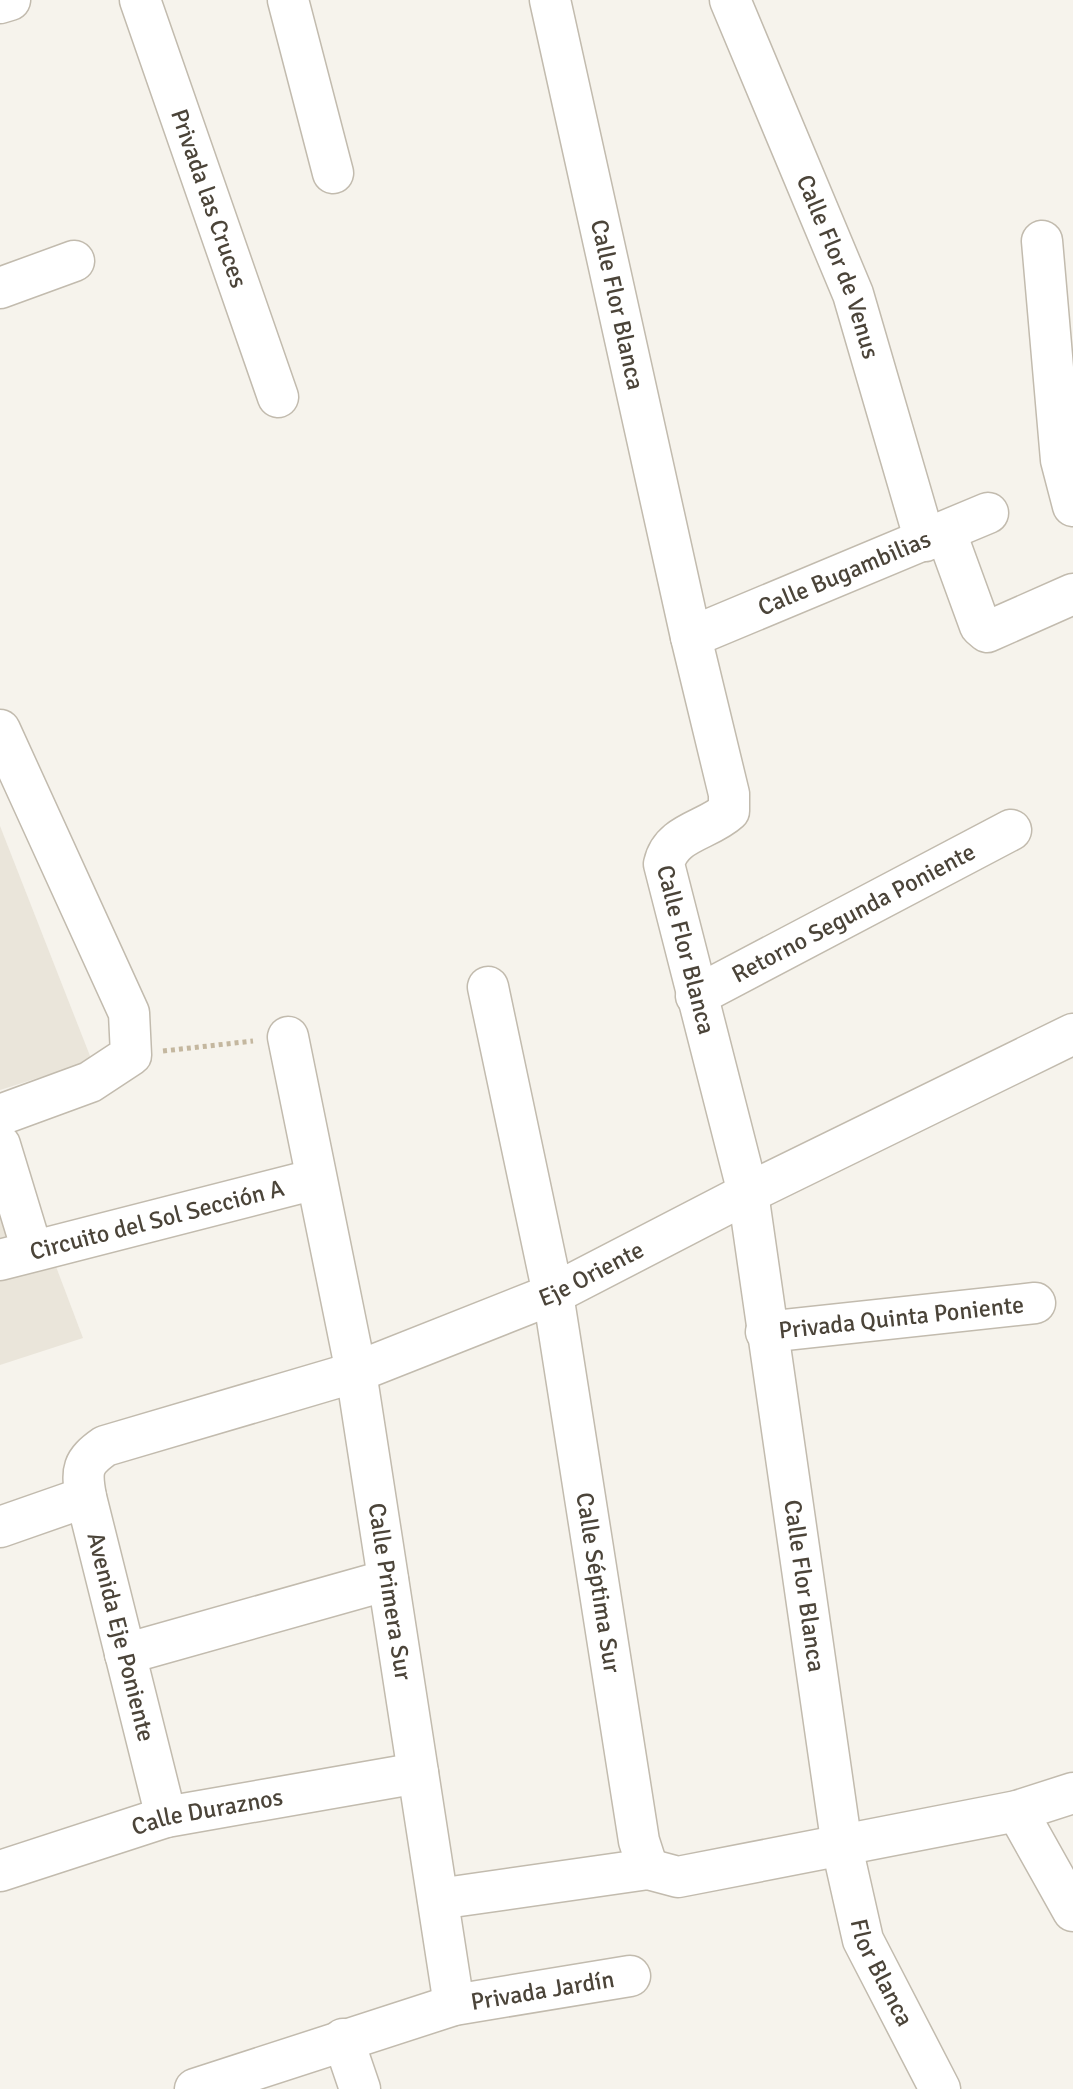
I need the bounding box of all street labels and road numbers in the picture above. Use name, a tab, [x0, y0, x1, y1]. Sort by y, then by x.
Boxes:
street label: Privada las Cruces	[164, 105, 254, 292]
street label: Calle Flor de Venus	[790, 170, 886, 362]
street label: Calle Flor Blanca	[584, 217, 651, 393]
street label: Calle Bugambilias	[753, 524, 935, 622]
street label: Retorno Segunda Poniente	[726, 836, 980, 990]
street label: Calle Flor Blanca	[650, 862, 722, 1038]
street label: Circuito del Sol Sección A	[27, 1173, 288, 1267]
street label: Eje Oriente	[534, 1235, 649, 1313]
street label: Privada Quinta Poniente	[777, 1289, 1025, 1346]
street label: Calle Séptima Sur	[569, 1490, 627, 1675]
street label: Calle Flor Blanca	[777, 1498, 832, 1674]
street label: Calle Primera Sur	[361, 1501, 419, 1682]
street label: Avenida Eje Poniente	[80, 1529, 162, 1745]
street label: Calle Duraznos	[128, 1782, 285, 1842]
street label: Flor Blanca	[844, 1916, 920, 2031]
street label: Privada Jardín	[468, 1964, 617, 2017]

